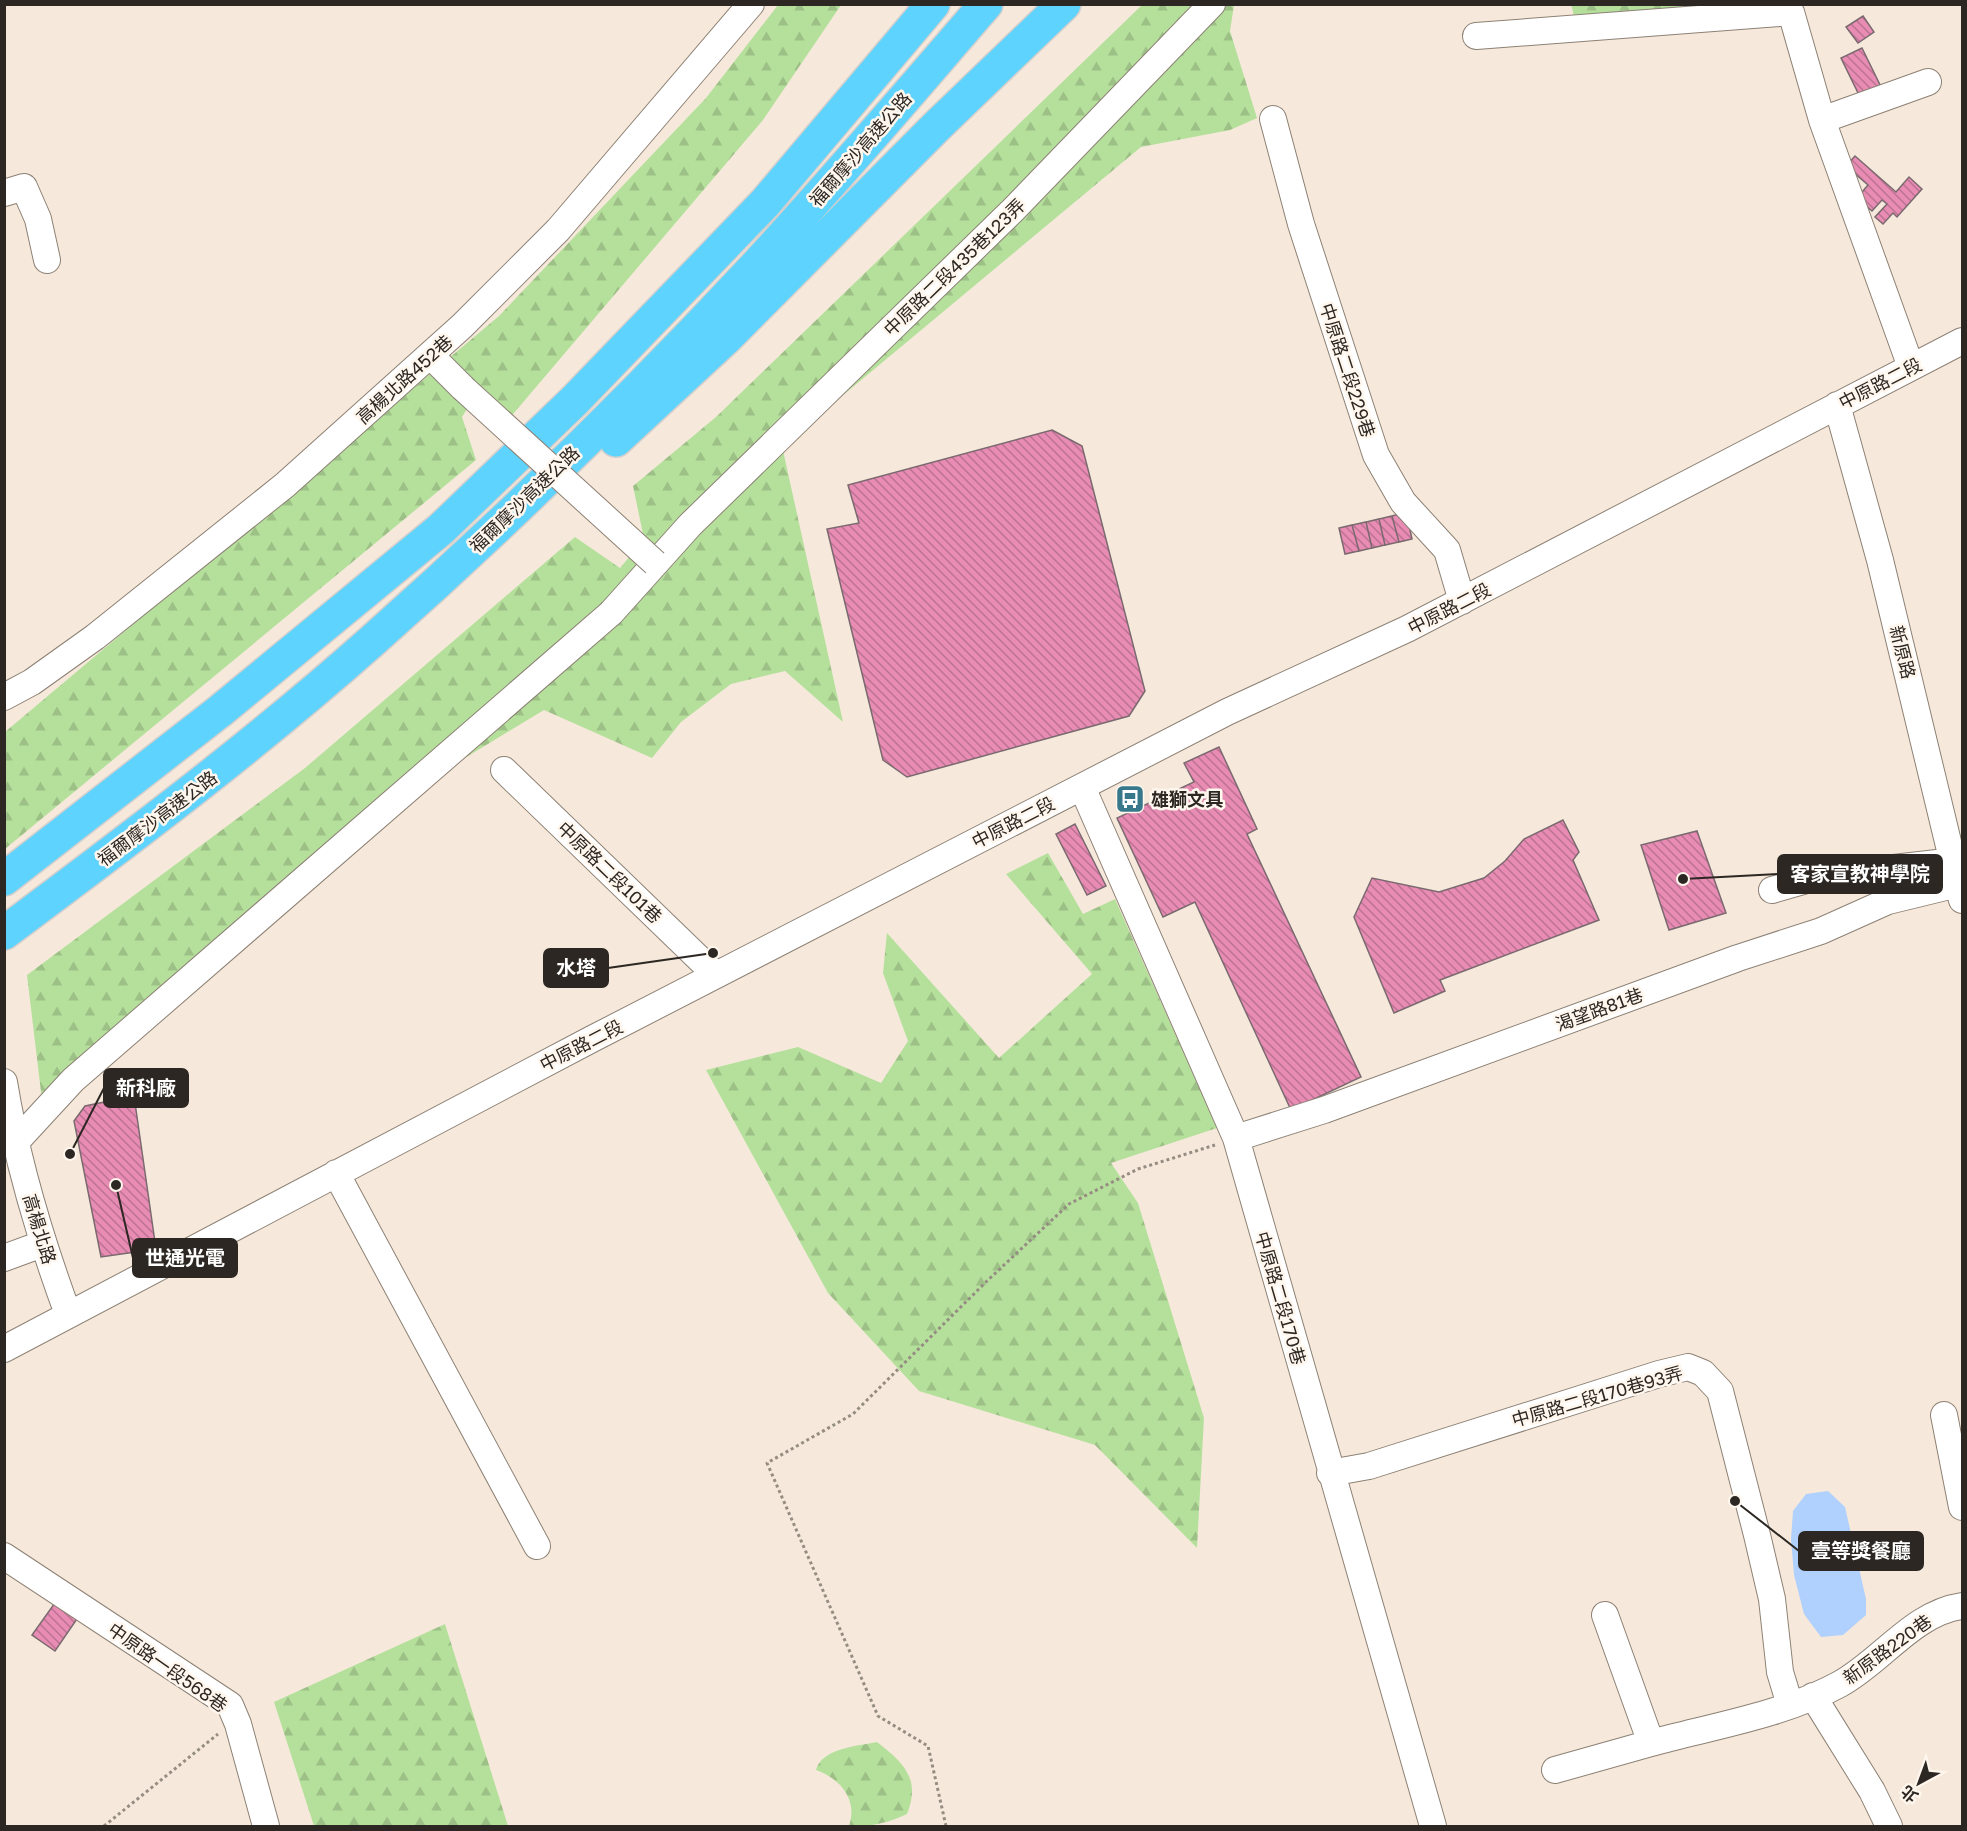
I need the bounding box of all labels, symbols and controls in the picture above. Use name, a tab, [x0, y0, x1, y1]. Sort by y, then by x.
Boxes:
street label: 福爾摩沙高速公路	[804, 87, 916, 211]
street label: 中原路二段435巷123弄	[879, 194, 1029, 340]
street label: 中原路二段229巷	[1316, 300, 1380, 440]
street label: 高楊北路452巷	[351, 330, 457, 428]
street label: 中原路二段	[1835, 353, 1925, 413]
street label: 福爾摩沙高速公路	[465, 441, 583, 557]
street label: 中原路二段	[1404, 578, 1494, 638]
street label: 新原路	[1886, 623, 1920, 681]
street label: 福爾摩沙高速公路	[93, 766, 221, 870]
bus stop icon: 雄獅文具	[1114, 783, 1146, 815]
place label: 雄獅文具	[1151, 788, 1223, 810]
street label: 中原路二段	[968, 792, 1058, 852]
street label: 中原路二段101巷	[553, 817, 667, 927]
callout: 客家宣教神學院	[1778, 855, 1942, 893]
text: 客家宣教神學院	[1790, 861, 1930, 885]
callout: 水塔	[544, 949, 608, 987]
text: 水塔	[556, 955, 596, 979]
street label: 渴望路81巷	[1552, 983, 1646, 1035]
street label: 中原路二段	[536, 1015, 626, 1075]
callout: 新科廠	[104, 1069, 188, 1107]
text: 新科廠	[116, 1075, 176, 1099]
street label: 高楊北路	[19, 1191, 61, 1267]
street label: 中原路二段170巷	[1251, 1229, 1311, 1367]
callout: 世通光電	[133, 1239, 237, 1277]
text: 世通光電	[145, 1245, 225, 1269]
street label: 中原路二段170巷93弄	[1509, 1361, 1685, 1431]
callout: 壹等獎餐廳	[1799, 1532, 1923, 1570]
text: 壹等獎餐廳	[1811, 1538, 1911, 1562]
street label: 新原路220巷	[1838, 1610, 1936, 1688]
street label: 中原路一段568巷	[104, 1618, 232, 1716]
north arrow	[1889, 1753, 1949, 1813]
text: 北	[1897, 1782, 1922, 1807]

